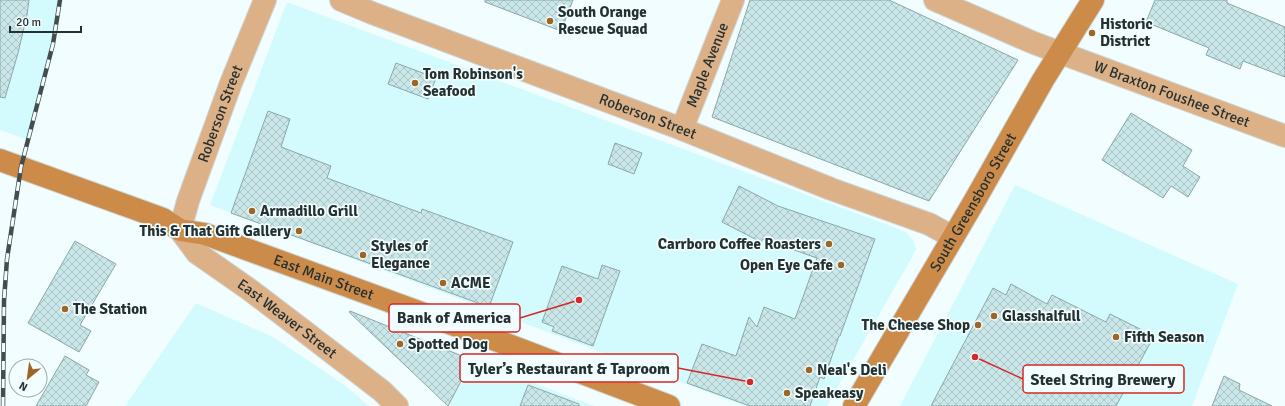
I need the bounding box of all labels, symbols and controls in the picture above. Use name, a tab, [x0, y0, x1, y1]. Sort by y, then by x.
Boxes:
place label: South Orange Rescue Squad	[558, 3, 648, 38]
scale bar	[10, 8, 81, 34]
text: 20 m	[16, 15, 41, 30]
place label: Historic District	[1100, 15, 1153, 50]
marker: South Orange Rescue Squad	[545, 16, 555, 26]
street label: Maple Avenue	[683, 20, 732, 110]
marker: Historic District	[1087, 28, 1097, 38]
street label: W Braxton Foushee Street	[1091, 57, 1252, 131]
street label: Roberson Street	[194, 62, 246, 165]
place label: Tom Robinson's Seafood	[423, 65, 523, 100]
marker: Tom Robinson's Seafood	[410, 78, 420, 88]
street label: Roberson Street	[597, 90, 699, 143]
street label: South Greensboro Street	[926, 130, 1020, 275]
place label: Armadillo Grill	[260, 202, 358, 220]
marker: Armadillo Grill	[247, 206, 257, 216]
place label: This & That Gift Gallery	[140, 222, 292, 240]
marker: This & That Gift Gallery	[294, 226, 304, 236]
place label: Carrboro Coffee Roasters	[658, 235, 821, 253]
place label: Styles of Elegance	[371, 237, 430, 272]
marker: Carrboro Coffee Roasters	[824, 239, 834, 249]
marker: Styles of Elegance	[358, 250, 368, 260]
street label: East Main Street	[271, 251, 376, 304]
place label: Open Eye Cafe	[740, 256, 833, 274]
marker: Open Eye Cafe	[836, 260, 846, 270]
place label: ACME	[451, 274, 491, 292]
street label: East Weaver Street	[234, 275, 340, 362]
marker: ACME	[438, 278, 448, 288]
place label: The Station	[73, 300, 147, 318]
marker: The Station	[60, 304, 70, 314]
callout: Bank of America	[389, 304, 520, 332]
place label: Glasshalfull	[1002, 307, 1081, 325]
text: Bank of America	[397, 308, 511, 328]
marker: Glasshalfull	[989, 311, 999, 321]
place label: The Cheese Shop	[861, 316, 970, 334]
marker: The Cheese Shop	[973, 320, 983, 330]
place label: Fifth Season	[1124, 328, 1204, 346]
marker: Fifth Season	[1111, 332, 1121, 342]
place label: Spotted Dog	[408, 335, 488, 353]
marker: Spotted Dog	[395, 339, 405, 349]
callout: Tyler’s Restaurant & Taproom	[460, 354, 678, 382]
north arrow	[8, 358, 48, 398]
text: Tyler’s Restaurant & Taproom	[468, 359, 670, 379]
place label: Neal's Deli	[817, 361, 887, 379]
marker: Neal's Deli	[804, 365, 814, 375]
callout: Steel String Brewery	[1023, 365, 1184, 393]
text: Steel String Brewery	[1031, 370, 1175, 390]
text: N	[17, 379, 30, 394]
place label: Speakeasy	[795, 384, 864, 402]
marker: Speakeasy	[782, 388, 792, 398]

